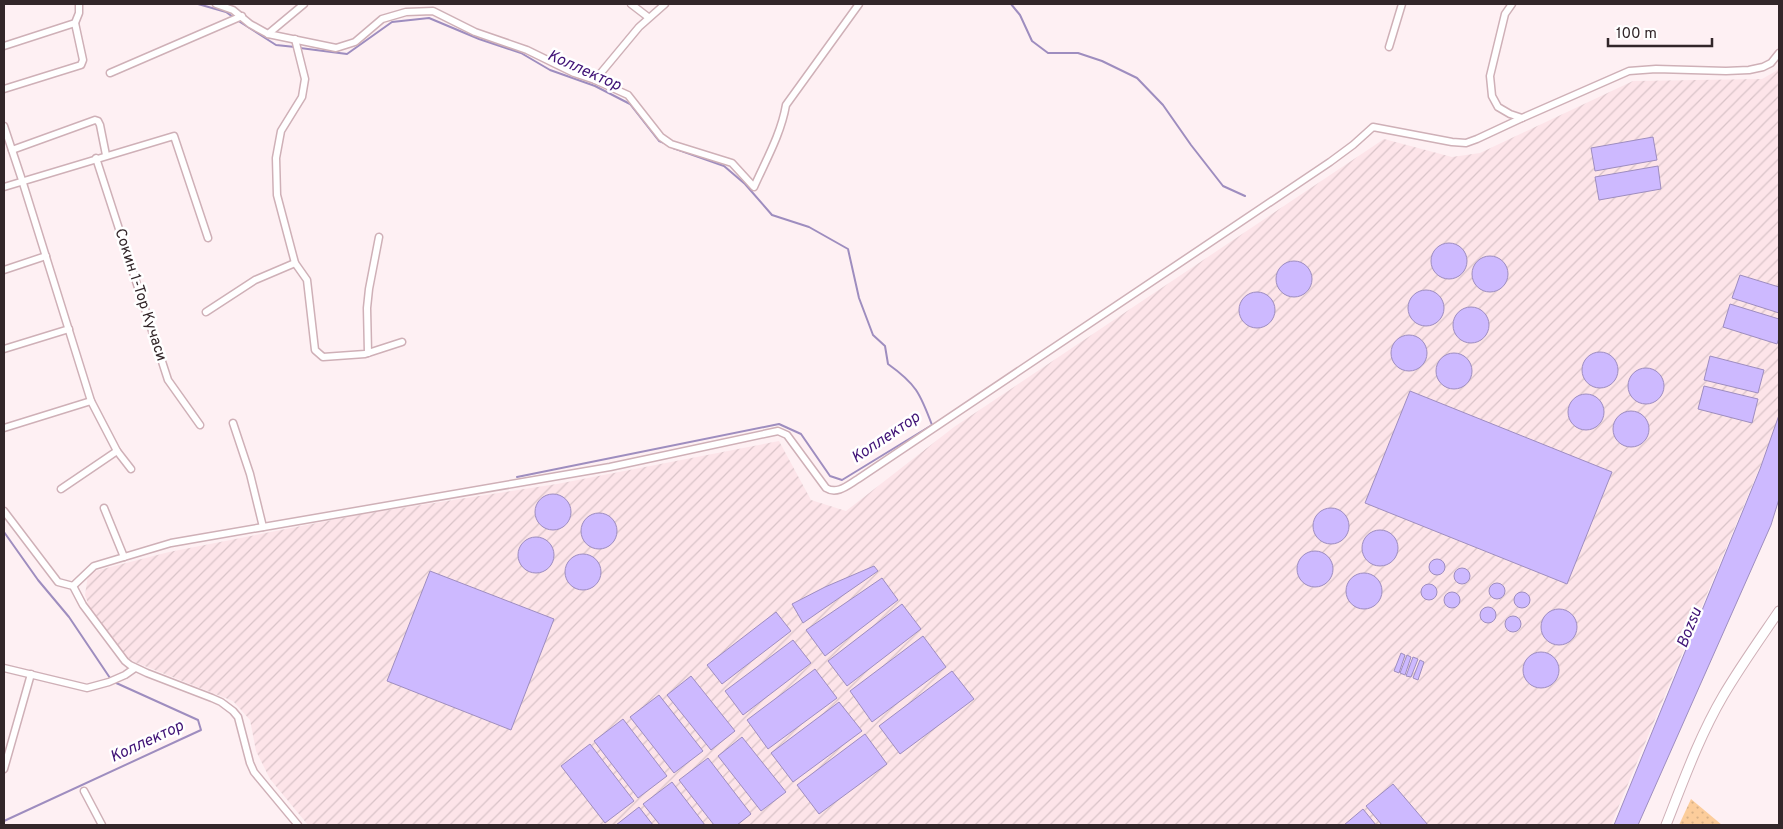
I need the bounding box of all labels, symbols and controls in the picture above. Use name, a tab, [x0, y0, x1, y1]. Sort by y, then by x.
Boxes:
scale bar	[1608, 15, 1712, 47]
text: 100 m	[1616, 25, 1657, 44]
water label: Коллектор	[544, 46, 624, 96]
street label: Сокин 1-Тор Kучаси	[110, 226, 170, 364]
water label: Коллектор	[848, 408, 924, 468]
water label: Bozsu	[1673, 605, 1707, 651]
water label: Коллектор	[107, 716, 187, 768]

